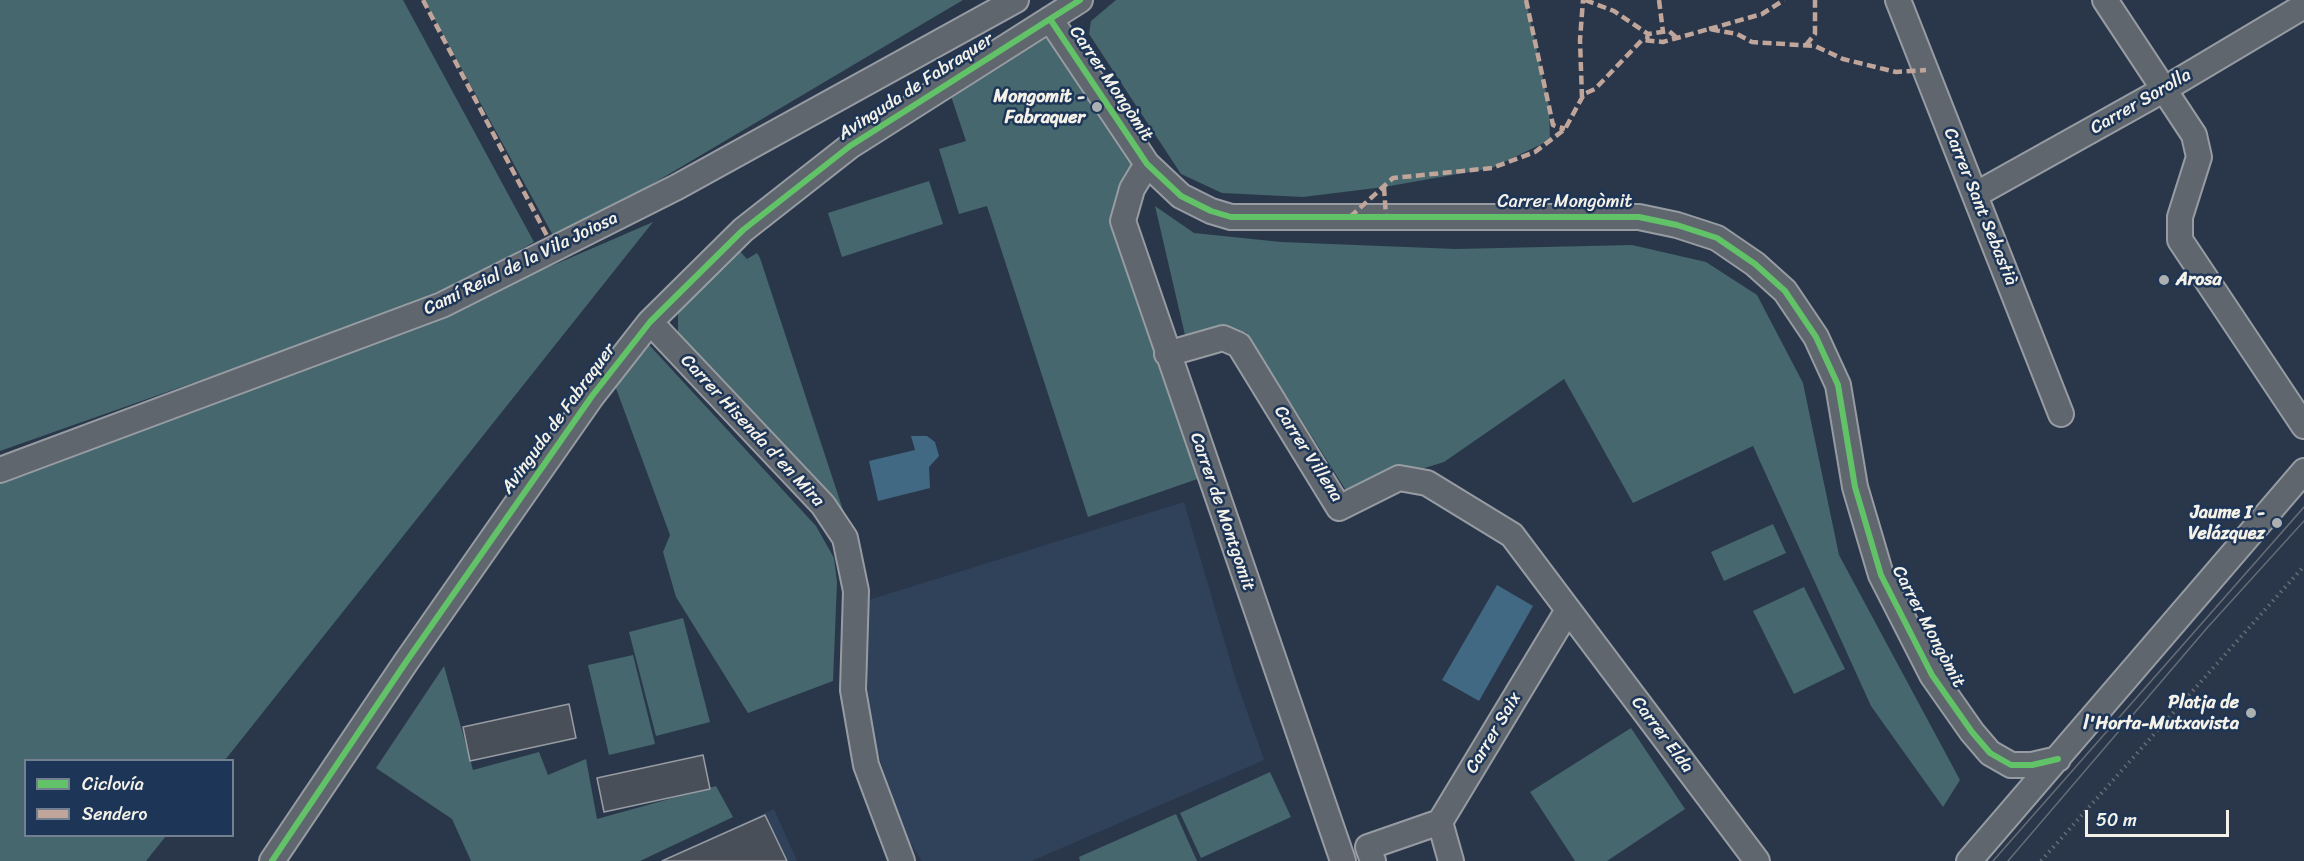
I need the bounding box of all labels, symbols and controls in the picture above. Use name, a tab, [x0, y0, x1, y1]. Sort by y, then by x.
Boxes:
street label: Carrer Mongòmit	[1064, 22, 1158, 146]
street label: Avinguda de Fabraquer	[834, 29, 998, 145]
street label: Carrer Sorolla	[2087, 64, 2195, 140]
place label: Mongomit - Fabraquer	[994, 86, 1085, 128]
marker: Mongomit - Fabraquer	[1090, 100, 1104, 114]
street label: Carrer Sant Sebastià	[1939, 125, 2021, 289]
street label: Carrer Mongòmit	[1498, 191, 1632, 213]
street label: Camí Reial de la Vila Joiosa	[420, 208, 622, 320]
place label: Arosa	[2176, 269, 2222, 291]
marker: Arosa	[2157, 273, 2171, 287]
street label: Avinguda de Fabraquer	[497, 340, 621, 498]
street label: Carrer Hisenda d'en Mira	[676, 350, 828, 512]
street label: Carrer Villena	[1269, 402, 1347, 506]
street label: Carrer de Montgomit	[1185, 430, 1259, 594]
place label: Jaume I - Velázquez	[2188, 502, 2265, 544]
marker: Jaume I - Velázquez	[2270, 516, 2284, 530]
street label: Carrer Mongòmit	[1887, 562, 1969, 692]
street label: Carrer Saix	[1461, 689, 1527, 777]
place label: Platja de l'Horta-Mutxavista	[2084, 692, 2239, 734]
street label: Carrer Elda	[1626, 693, 1698, 777]
marker: Platja de l'Horta-Mutxavista	[2244, 706, 2258, 720]
legend	[24, 759, 234, 837]
text: Ciclovía	[82, 768, 144, 800]
text: Sendero	[82, 798, 147, 830]
scale bar	[2088, 798, 2232, 836]
text: 50 m	[2096, 804, 2137, 836]

